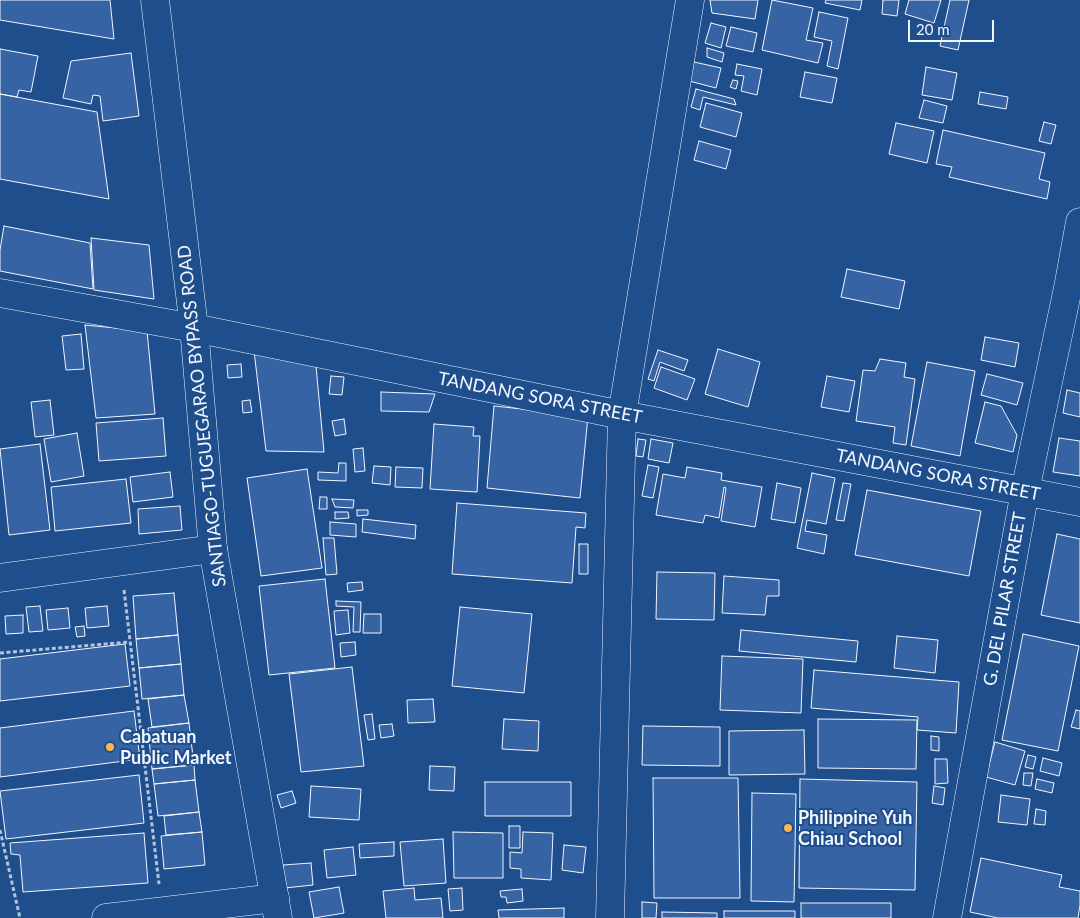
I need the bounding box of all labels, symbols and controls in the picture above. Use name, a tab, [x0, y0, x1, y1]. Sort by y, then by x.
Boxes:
scale bar	[910, 10, 996, 42]
text: 20 m	[916, 20, 950, 38]
street label: SANTIAGO-TUGUEGARAO BYPASS ROAD	[173, 244, 231, 588]
street label: TANDANG SORA STREET	[436, 368, 644, 428]
street label: TANDANG SORA STREET	[834, 445, 1042, 505]
street label: G. DEL PILAR STREET	[979, 510, 1031, 688]
place label: Cabatuan Public Market	[120, 726, 232, 769]
marker: Cabatuan Public Market	[104, 741, 116, 753]
place label: Philippine Yuh Chiau School	[798, 807, 912, 850]
marker: Philippine Yuh Chiau School	[782, 822, 794, 834]

